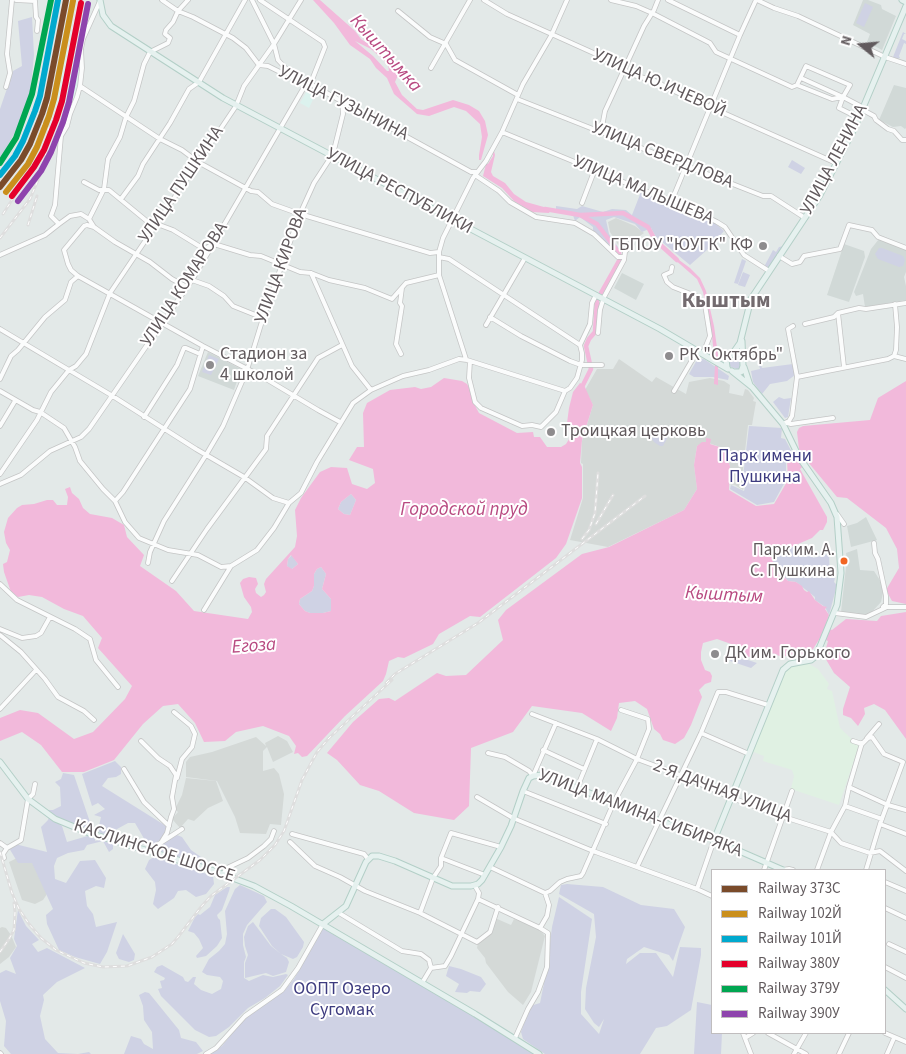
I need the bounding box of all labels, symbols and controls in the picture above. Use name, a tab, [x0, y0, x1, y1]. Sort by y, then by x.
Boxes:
water label: Кыштымка	[344, 10, 426, 98]
north arrow	[836, 20, 886, 70]
text: N	[836, 33, 858, 48]
street label: УЛИЦА Ю.ИЧЕВОЙ	[589, 45, 729, 123]
street label: УЛИЦА ГУЗЫНИНА	[274, 62, 412, 146]
street label: УЛИЦА ЛЕНИНА	[797, 101, 873, 219]
street label: УЛИЦА СВЕРДЛОВА	[588, 118, 736, 194]
street label: УЛИЦА ПУШКИНА	[135, 122, 229, 248]
street label: УЛИЦА РЕСПУБЛИКИ	[322, 144, 476, 240]
street label: УЛИЦА МАЛЫШЕВА	[569, 152, 717, 230]
street label: УЛИЦА КИРОВА	[251, 205, 313, 327]
street label: УЛИЦА КОМАРОВА	[137, 219, 233, 351]
place label: ГБПОУ "ЮУГК" КФ	[610, 235, 753, 257]
marker: ГБПОУ "ЮУГК" КФ	[757, 240, 769, 252]
district label: Кыштым	[681, 289, 771, 315]
place label: Стадион за 4 школой	[220, 344, 307, 386]
place label: РК "Октябрь"	[679, 345, 783, 367]
marker: РК "Октябрь"	[663, 350, 675, 362]
marker: Стадион за 4 школой	[204, 359, 216, 371]
place label: Троицкая церковь	[561, 421, 706, 443]
marker: Троицкая церковь	[545, 426, 557, 438]
park label: Парк имени Пушкина	[718, 446, 812, 488]
water label: Городской пруд	[400, 500, 528, 522]
place label: Парк им. А. С. Пушкина	[750, 541, 835, 581]
marker: Парк им. А. С. Пушкина	[839, 556, 849, 566]
water label: Кыштым	[684, 583, 764, 609]
water label: Егоза	[231, 634, 277, 660]
place label: ДК им. Горького	[725, 643, 850, 665]
marker: ДК им. Горького	[709, 648, 721, 660]
street label: 2-Я ДАЧНАЯ УЛИЦА	[649, 756, 795, 828]
street label: УЛИЦА МАМИНА-СИБИРЯКА	[535, 765, 745, 863]
street label: КАСЛИНСКОЕ ШОССЕ	[71, 816, 237, 888]
legend	[711, 869, 886, 1034]
text: Railway 373C	[758, 878, 841, 899]
text: Railway 102Й	[758, 903, 842, 924]
text: Railway 101Й	[758, 928, 842, 949]
text: Railway 380У	[758, 953, 840, 974]
text: Railway 379У	[758, 978, 840, 999]
park label: ООПТ Озеро Сугомак	[293, 979, 391, 1022]
text: Railway 390У	[758, 1003, 840, 1024]

